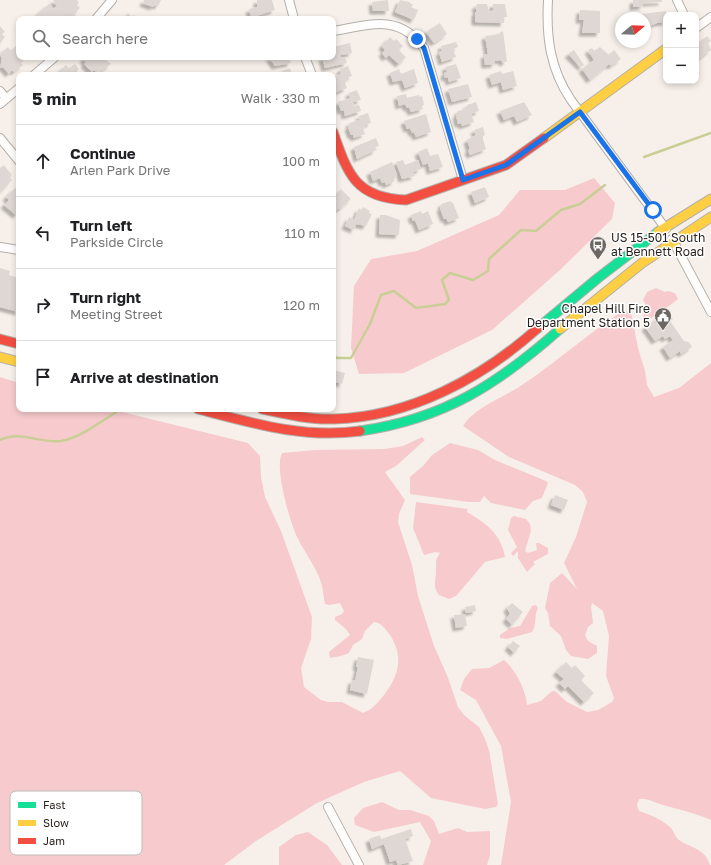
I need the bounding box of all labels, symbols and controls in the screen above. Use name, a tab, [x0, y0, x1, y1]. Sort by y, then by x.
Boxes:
north arrow	[615, 12, 651, 48]
map controls	[663, 12, 699, 84]
button: +	[663, 12, 699, 48]
search box	[16, 16, 336, 60]
icon: search	[30, 27, 52, 49]
text: Search here	[62, 29, 148, 47]
route end	[408, 30, 426, 48]
button: −	[663, 48, 699, 84]
text: 5 min	[32, 88, 76, 109]
text: Walk · 330 m	[241, 90, 320, 106]
text: Continue	[70, 144, 136, 162]
icon: ahead	[32, 150, 54, 172]
text: 100 m	[283, 153, 320, 169]
text: Arlen Park Drive	[70, 162, 170, 178]
route start	[644, 201, 662, 219]
text: Turn left	[70, 216, 132, 234]
icon: left	[32, 222, 54, 244]
text: 110 m	[285, 225, 320, 241]
place label: US 15-501 South at Bennett Road	[611, 230, 705, 259]
text: Parkside Circle	[70, 234, 163, 250]
bus stop icon: US 15-501 South at Bennett Road	[588, 235, 608, 260]
text: Turn right	[70, 288, 141, 306]
icon: right	[32, 294, 54, 316]
text: 120 m	[283, 297, 320, 313]
place label: Chapel Hill Fire Department Station 5	[527, 301, 650, 330]
text: Meeting Street	[70, 306, 163, 322]
public building icon: Chapel Hill Fire Department Station 5	[653, 306, 673, 331]
icon: arrive	[32, 366, 54, 388]
text: Arrive at destination	[70, 368, 219, 386]
legend	[10, 791, 142, 855]
text: Fast	[43, 798, 66, 811]
text: Slow	[43, 816, 69, 829]
text: Jam	[43, 834, 65, 847]

